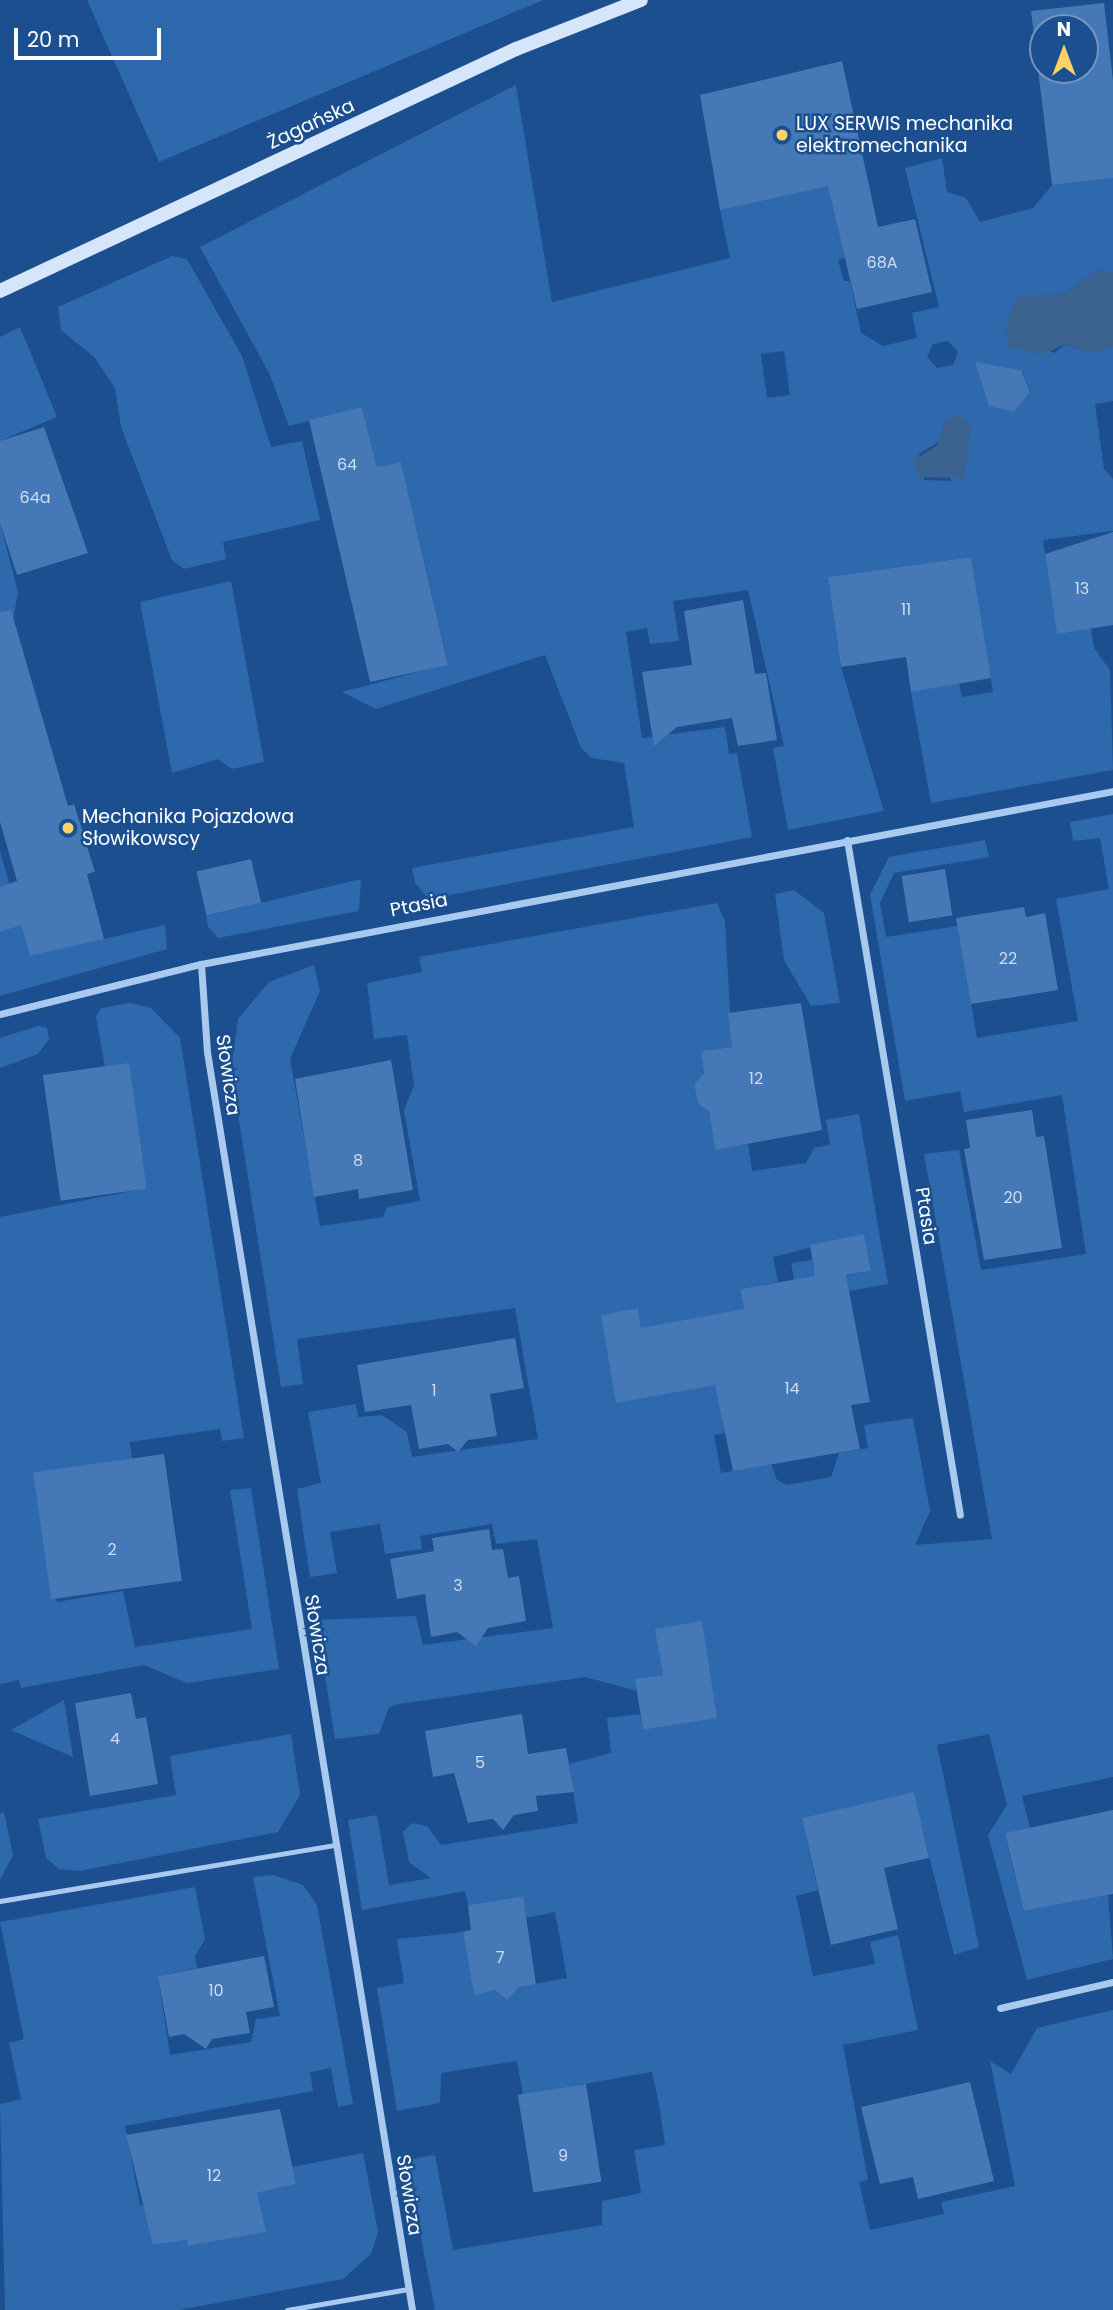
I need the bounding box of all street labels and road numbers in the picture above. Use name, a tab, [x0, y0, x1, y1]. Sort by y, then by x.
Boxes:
street label: Żagańska	[264, 94, 358, 154]
street label: Ptasia	[388, 888, 450, 922]
street label: Słowicza	[211, 1033, 245, 1117]
street label: Ptasia	[910, 1185, 942, 1247]
street label: Słowicza	[299, 1593, 335, 1677]
street label: Słowicza	[391, 2153, 427, 2237]

